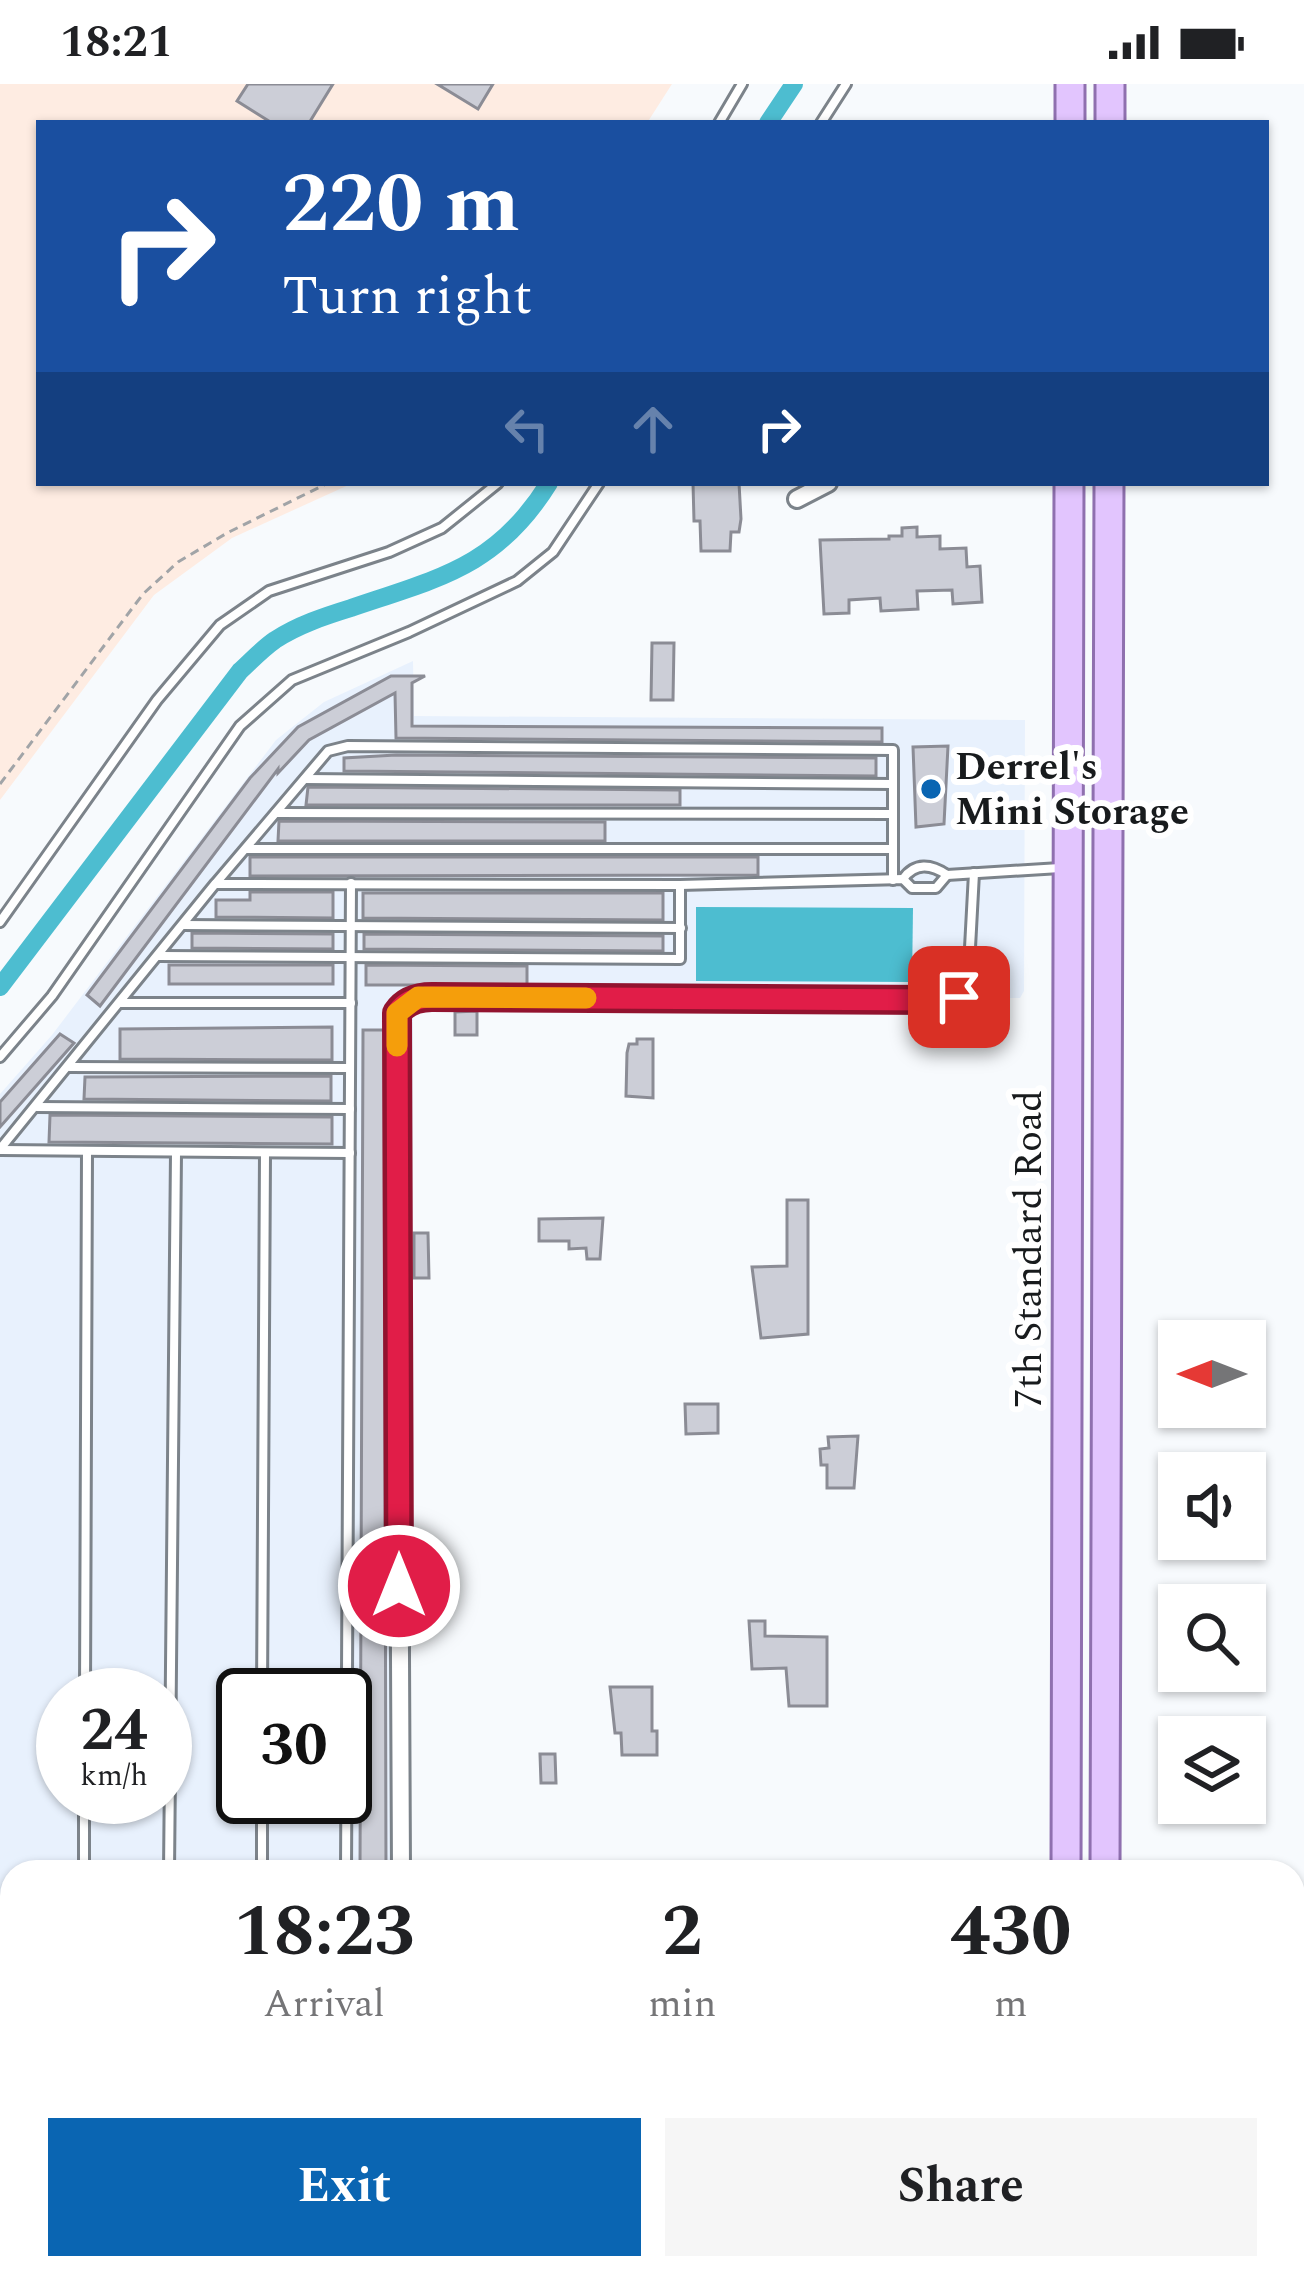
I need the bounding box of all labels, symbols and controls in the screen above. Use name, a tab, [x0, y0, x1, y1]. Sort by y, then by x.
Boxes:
text: 18:21	[60, 8, 173, 77]
text: 220 m	[282, 141, 520, 269]
icon: right	[84, 168, 240, 324]
text: Turn right	[282, 256, 532, 338]
icon: left	[494, 396, 560, 462]
icon: ahead	[620, 396, 686, 462]
icon: right	[746, 396, 812, 462]
place label: Derrel's Mini Storage	[955, 738, 1189, 842]
marker: Derrel's Mini Storage	[918, 776, 944, 802]
pin	[908, 946, 1010, 1048]
icon: arrive	[926, 964, 992, 1030]
street label: 7th Standard Road	[1000, 1090, 1059, 1408]
north arrow	[1158, 1320, 1266, 1428]
map controls	[1158, 1320, 1266, 1824]
button: sound	[1158, 1452, 1266, 1560]
position arrow	[336, 1523, 462, 1649]
button: search	[1158, 1584, 1266, 1692]
speed limit sign: 30	[216, 1668, 372, 1824]
text: 24	[80, 1685, 148, 1777]
button: layers	[1158, 1716, 1266, 1824]
text: km/h	[80, 1753, 148, 1799]
text: 18:23	[234, 1878, 415, 1987]
text: 2	[662, 1878, 703, 1987]
text: 430	[950, 1878, 1071, 1987]
text: Arrival	[263, 1975, 385, 2034]
text: min	[648, 1975, 716, 2034]
text: m	[994, 1975, 1027, 2034]
button: Exit	[48, 2118, 641, 2256]
button: Share	[665, 2118, 1257, 2256]

